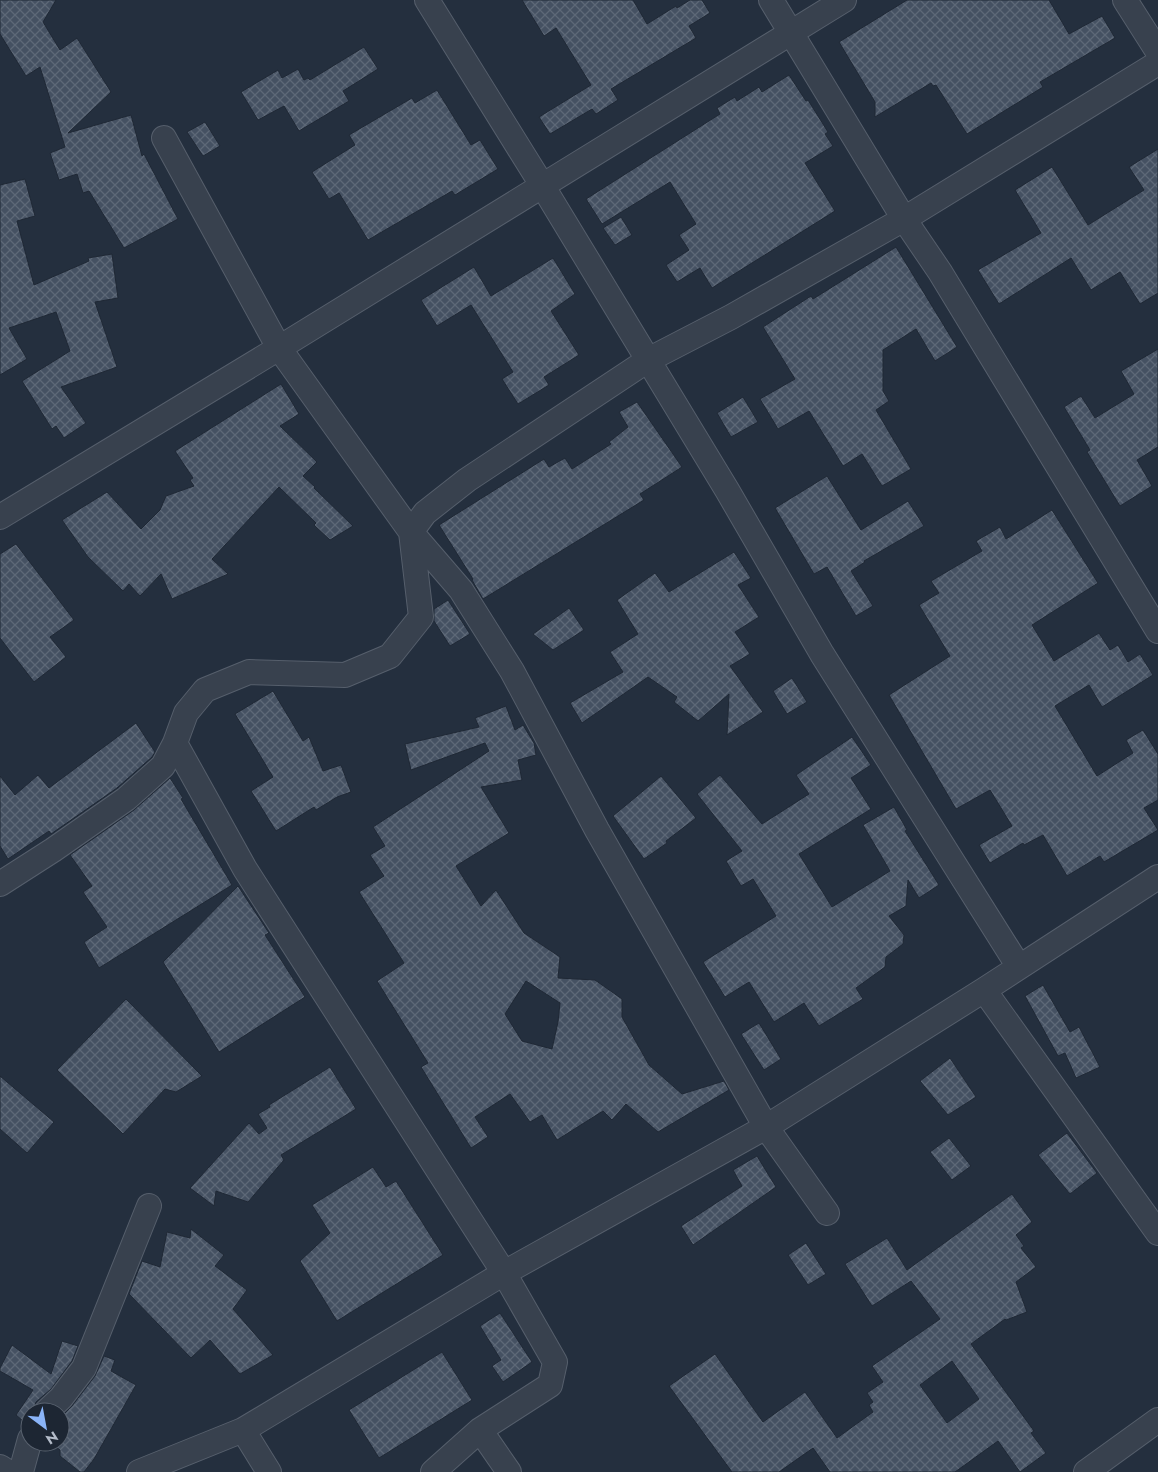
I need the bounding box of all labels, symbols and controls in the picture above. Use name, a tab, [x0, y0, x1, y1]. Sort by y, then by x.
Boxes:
north arrow	[20, 1402, 70, 1452]
text: N	[42, 1427, 62, 1449]

